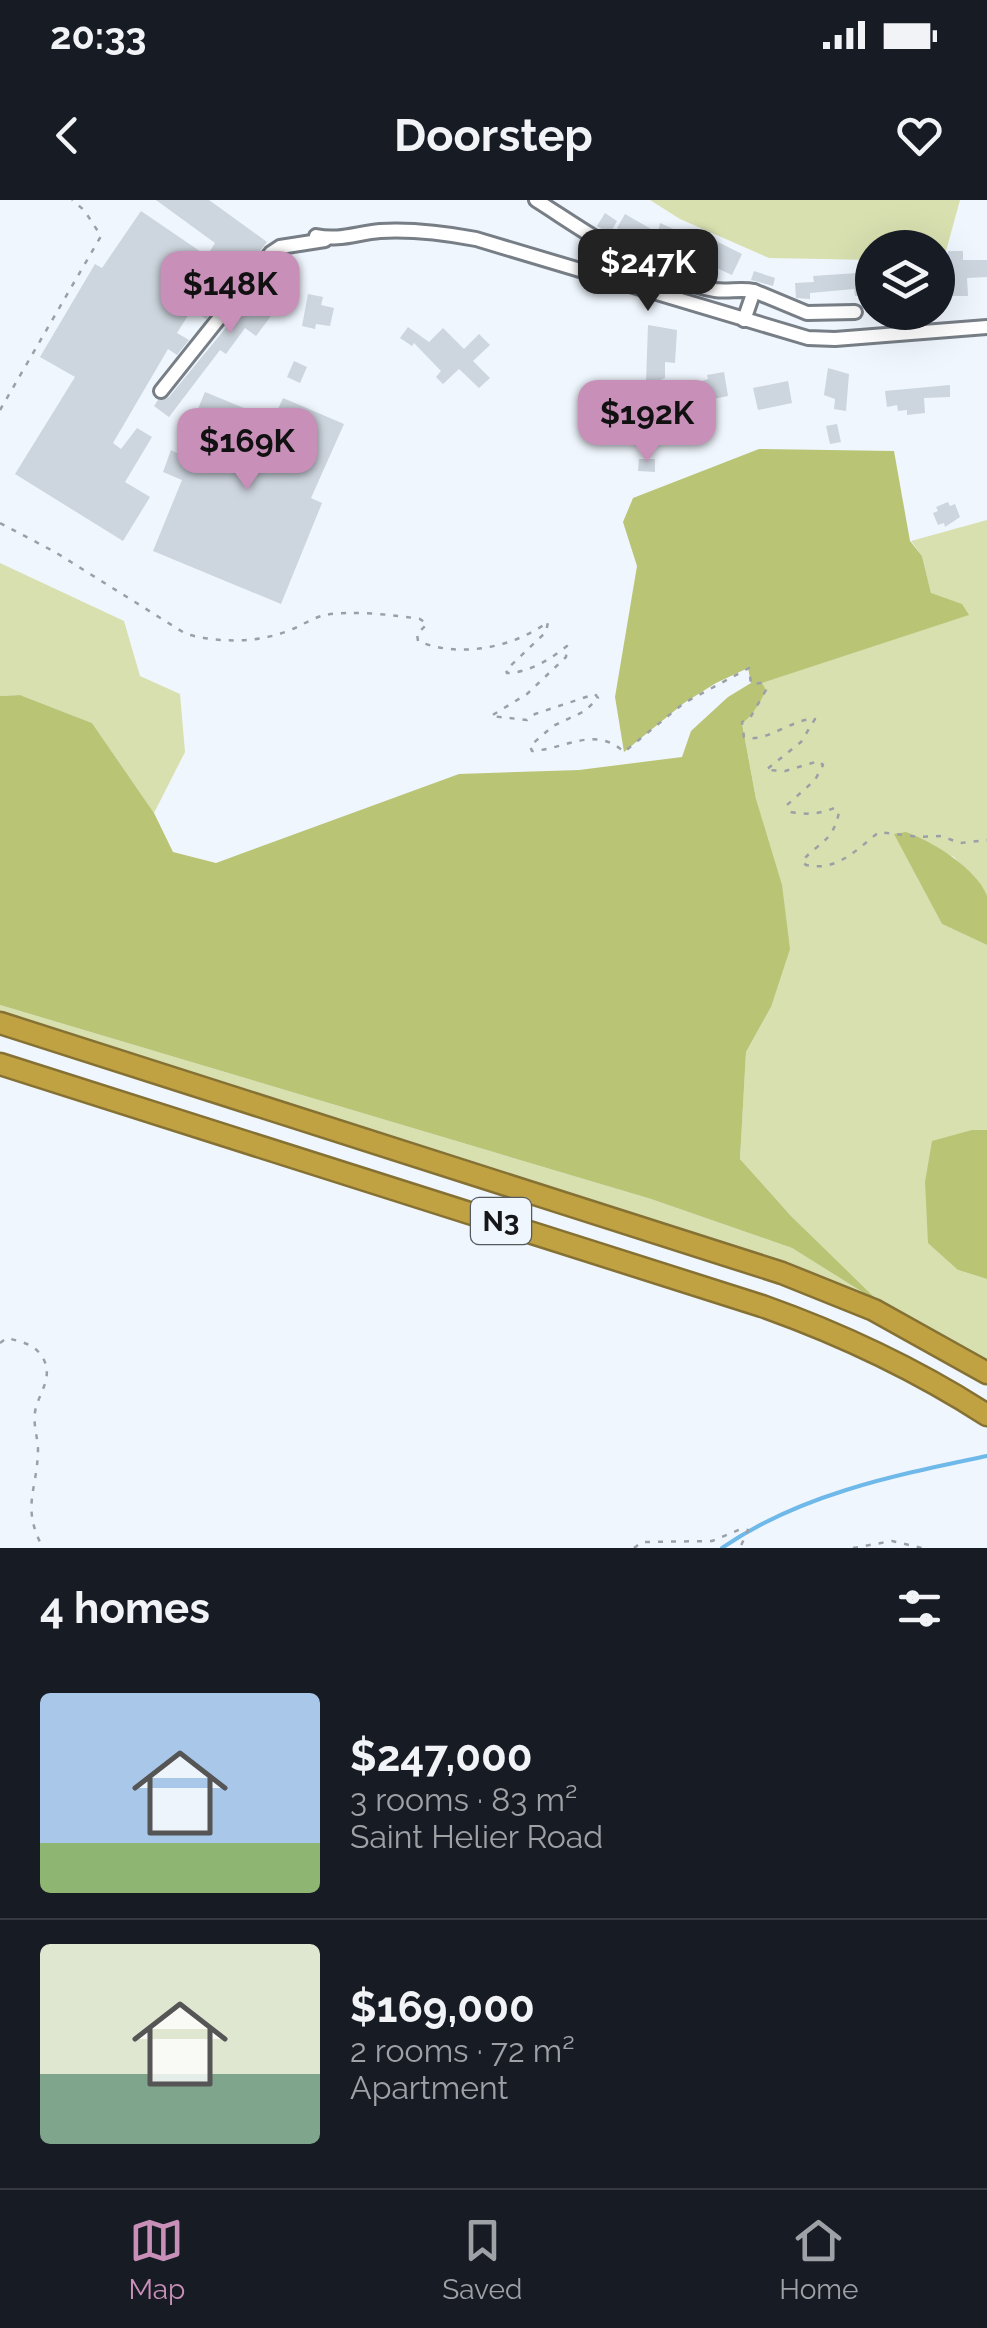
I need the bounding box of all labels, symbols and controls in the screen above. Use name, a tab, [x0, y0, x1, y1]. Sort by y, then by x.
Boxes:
text: 20:33	[50, 13, 147, 58]
icon: back	[40, 108, 95, 163]
icon: heart	[892, 108, 947, 163]
text: Doorstep	[394, 109, 593, 162]
pin: $247K	[578, 229, 718, 314]
map controls	[855, 230, 955, 330]
button: layers	[855, 230, 955, 330]
text: $247K	[600, 243, 696, 280]
pin: $148K	[160, 251, 300, 336]
text: $148K	[182, 265, 278, 302]
pin: $192K	[577, 380, 717, 465]
text: $192K	[600, 394, 694, 431]
pin: $169K	[177, 408, 317, 493]
text: $169K	[199, 422, 295, 459]
road number: N3	[471, 1198, 531, 1244]
icon: filters	[892, 1581, 947, 1636]
text: 4 homes	[40, 1584, 210, 1633]
text: $247,000	[350, 1732, 533, 1781]
icon: home	[120, 1733, 240, 1853]
text: 3 rooms · 83 m²	[350, 1781, 577, 1818]
text: Saint Helier Road	[350, 1818, 603, 1855]
text: $169,000	[350, 1983, 535, 2032]
icon: home	[120, 1984, 240, 2104]
text: 2 rooms · 72 m²	[350, 2032, 575, 2069]
text: Apartment	[350, 2069, 508, 2106]
tab: Map	[128, 2213, 185, 2306]
tab: Saved	[442, 2213, 522, 2306]
tab: Home	[779, 2213, 859, 2306]

